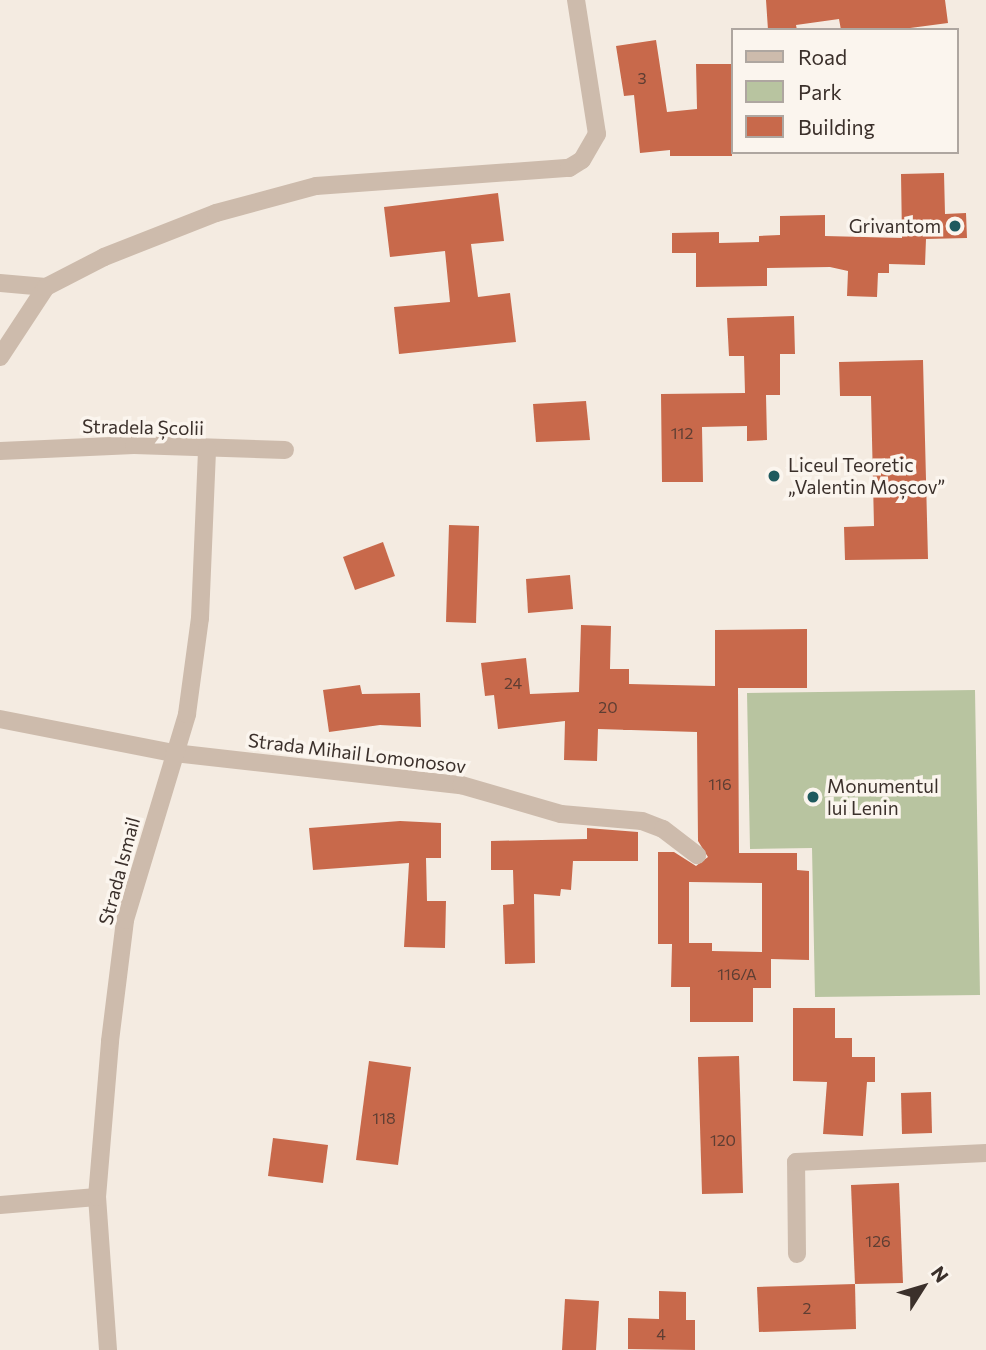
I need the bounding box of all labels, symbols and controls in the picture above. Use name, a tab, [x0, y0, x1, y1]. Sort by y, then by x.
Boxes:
legend	[730, 28, 958, 154]
text: Road	[798, 44, 847, 69]
house number: 3	[637, 68, 647, 88]
text: Park	[798, 79, 842, 104]
text: Building	[798, 114, 875, 139]
place label: Grivantom	[849, 215, 941, 237]
marker: Grivantom	[947, 218, 963, 234]
street label: Stradela Școlii	[82, 415, 204, 439]
house number: 112	[671, 423, 693, 443]
place label: Liceul Teoretic „Valentin Moșcov”	[788, 454, 945, 498]
marker: Liceul Teoretic „Valentin Moșcov”	[766, 468, 782, 484]
house number: 24	[504, 673, 522, 693]
house number: 20	[598, 697, 618, 717]
street label: Strada Mihail Lomonosov	[247, 728, 467, 778]
house number: 116	[708, 774, 732, 794]
place label: Monumentul lui Lenin	[827, 775, 939, 819]
marker: Monumentul lui Lenin	[805, 789, 821, 805]
street label: Strada Ismail	[94, 815, 144, 927]
house number: 116/A	[717, 964, 757, 984]
house number: 118	[372, 1108, 396, 1128]
house number: 120	[710, 1130, 736, 1150]
house number: 126	[865, 1231, 891, 1251]
north arrow	[888, 1252, 958, 1322]
text: N	[927, 1261, 954, 1287]
house number: 2	[803, 1298, 811, 1318]
house number: 4	[656, 1324, 666, 1344]

